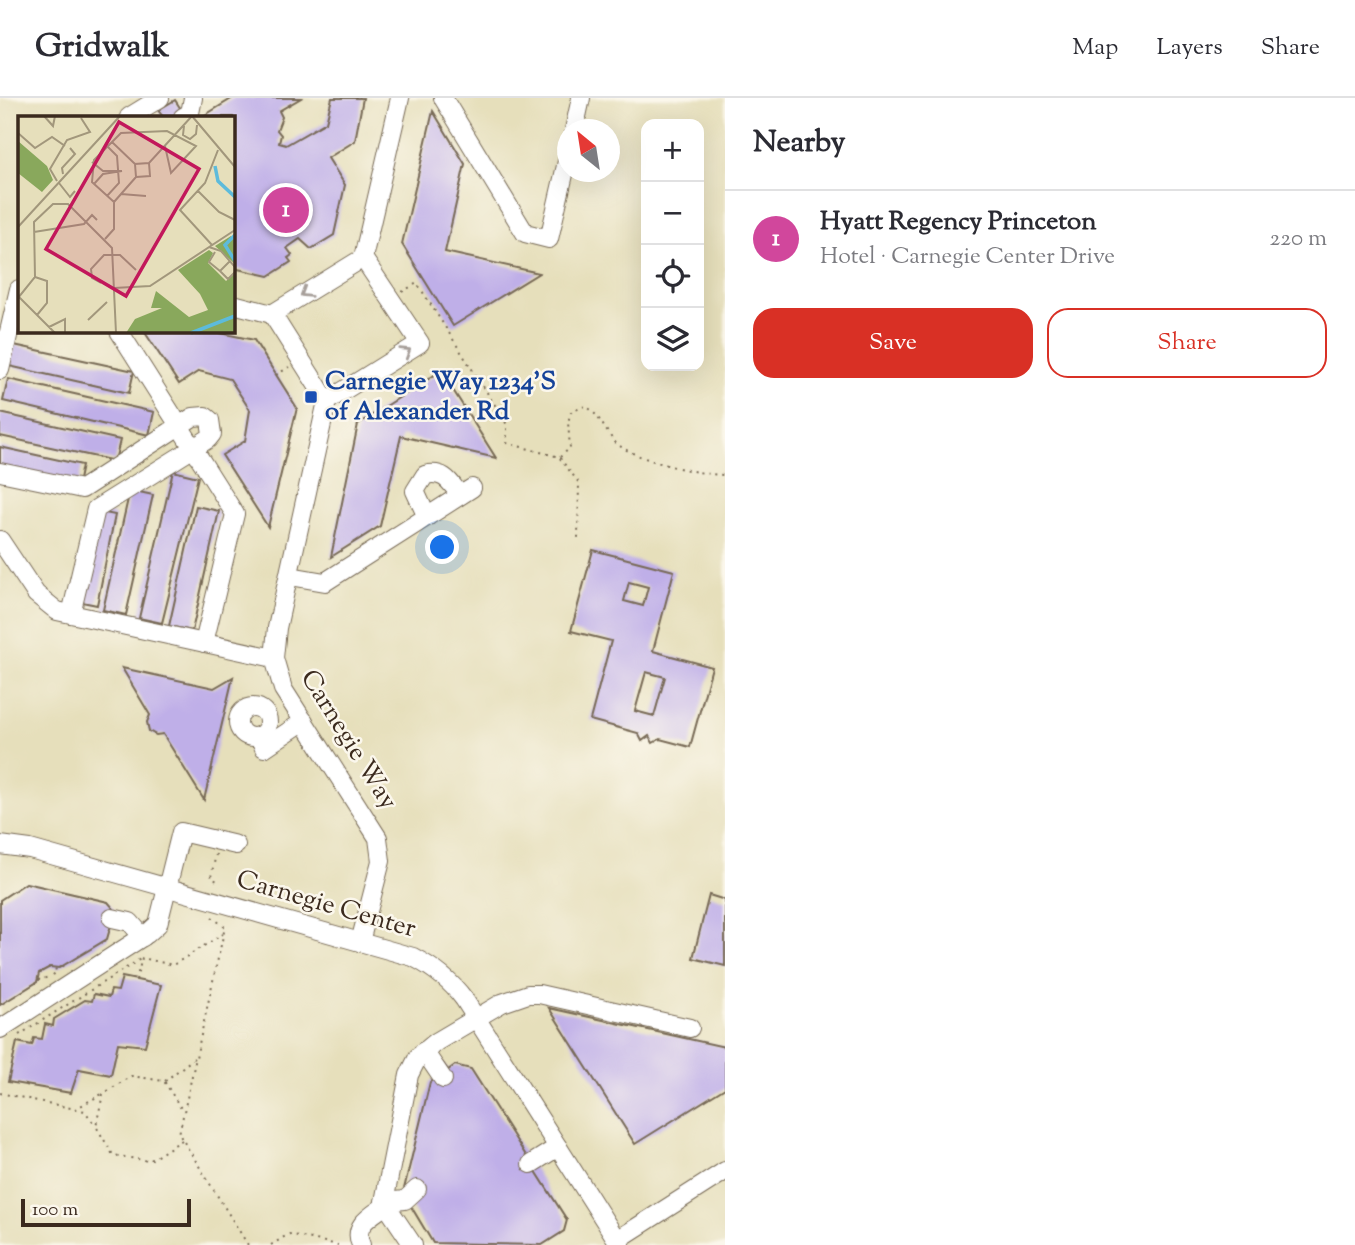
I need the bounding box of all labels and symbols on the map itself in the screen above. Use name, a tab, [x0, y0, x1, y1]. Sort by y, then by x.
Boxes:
inset map	[18, 116, 234, 332]
north arrow	[557, 119, 620, 182]
pin: 1	[263, 184, 309, 236]
one-way arrow	[300, 285, 313, 298]
one-way arrow	[399, 347, 412, 360]
place label: Carnegie Way 1234'S of Alexander Rd	[325, 364, 556, 431]
marker: Carnegie Way 1234'S of Alexander Rd	[303, 389, 319, 405]
your location	[425, 530, 459, 564]
street label: Carnegie Way	[290, 663, 406, 817]
street label: Carnegie Center	[232, 862, 420, 948]
scale bar	[21, 1196, 191, 1228]

